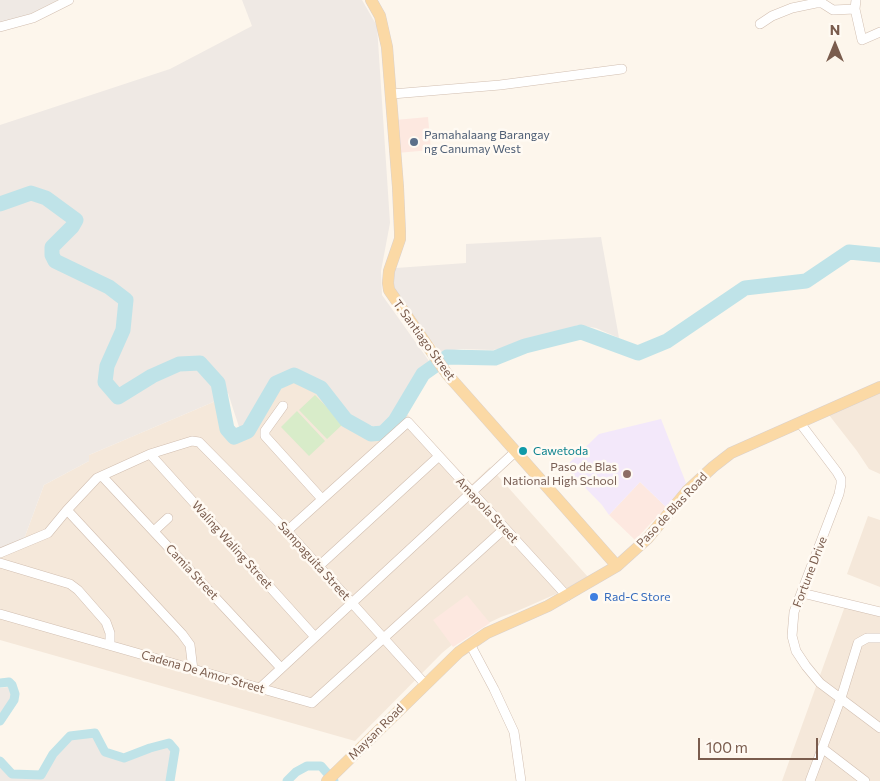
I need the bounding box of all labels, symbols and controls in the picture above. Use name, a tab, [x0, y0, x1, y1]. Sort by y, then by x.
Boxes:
north arrow	[810, 20, 860, 70]
text: N	[830, 21, 840, 38]
place label: Pamahalaang Barangay ng Canumay West	[424, 128, 550, 156]
marker: Pamahalaang Barangay ng Canumay West	[408, 136, 420, 148]
street label: T. Santiago Street	[390, 297, 458, 383]
place label: Cawetoda	[533, 444, 588, 458]
marker: Cawetoda	[517, 445, 529, 457]
place label: Paso de Blas National High School	[503, 460, 617, 488]
marker: Paso de Blas National High School	[621, 468, 633, 480]
street label: Paso de Blas Road	[634, 470, 710, 550]
street label: Amapola Street	[453, 474, 521, 546]
street label: Waling Waling Street	[189, 498, 275, 592]
street label: Sampaguita Street	[275, 519, 353, 603]
street label: Fortune Drive	[790, 535, 830, 609]
street label: Camia Street	[163, 541, 221, 603]
place label: Rad-C Store	[604, 590, 671, 604]
marker: Rad-C Store	[588, 591, 600, 603]
street label: Cadena De Amor Street	[140, 647, 266, 697]
street label: Maysan Road	[345, 701, 407, 763]
scale bar	[700, 728, 820, 760]
text: 100 m	[706, 738, 748, 756]

